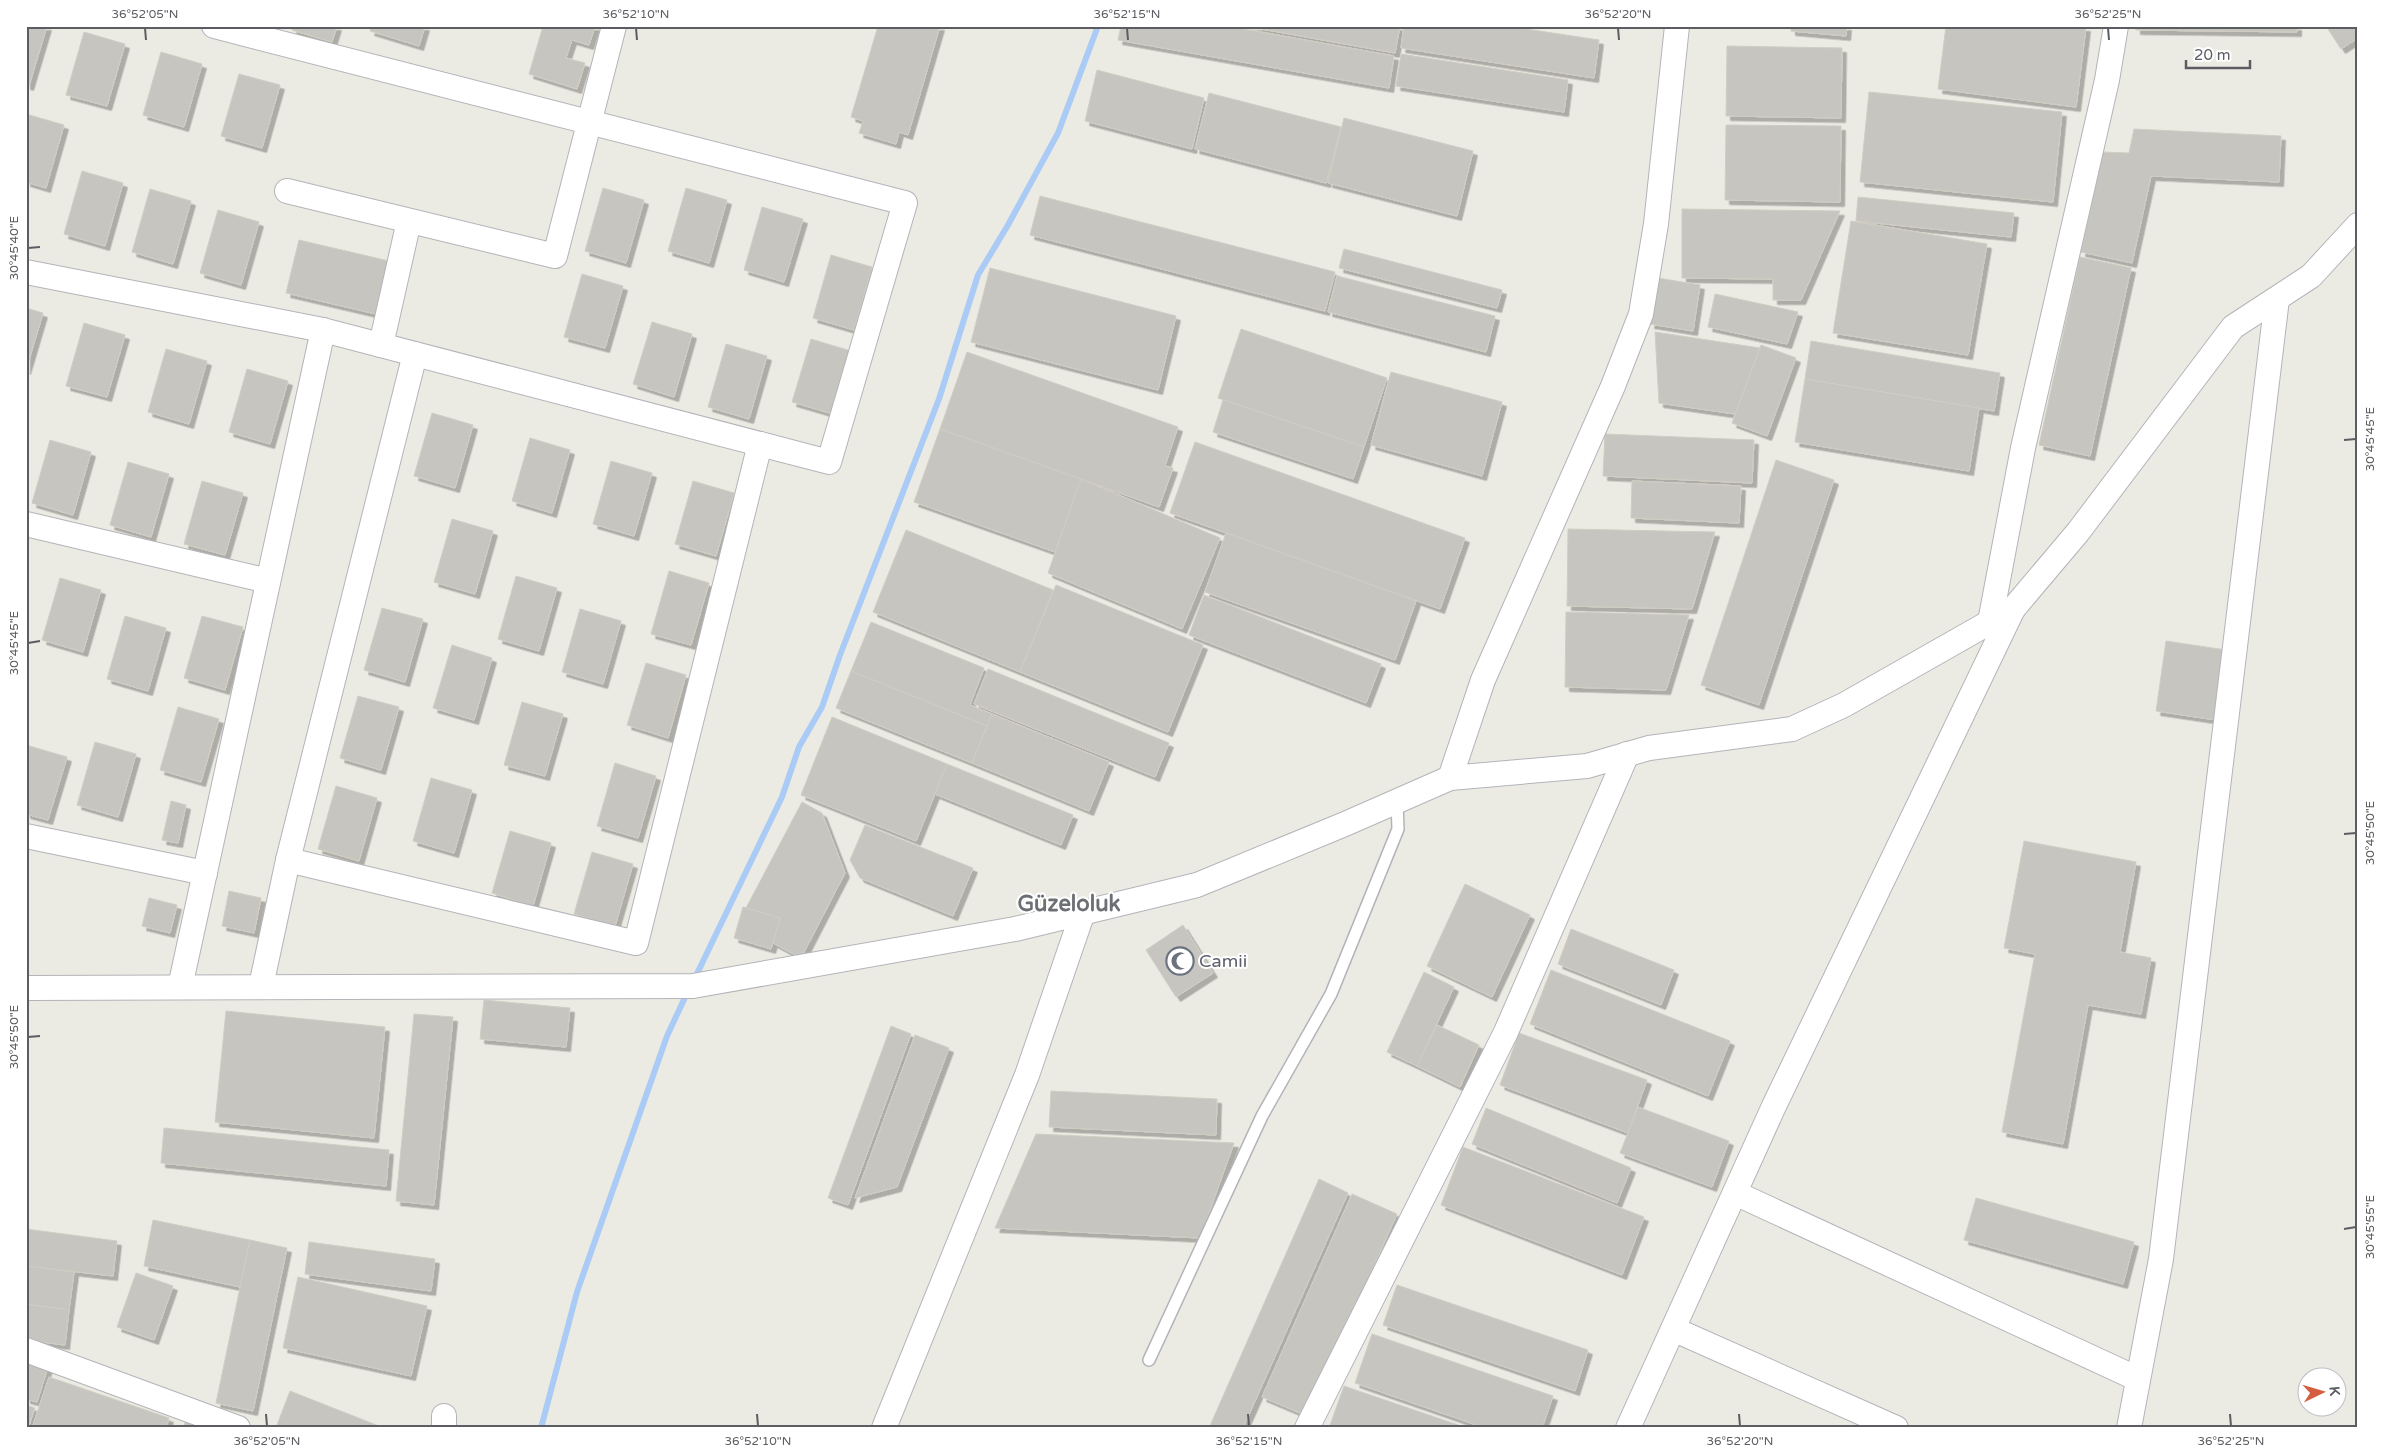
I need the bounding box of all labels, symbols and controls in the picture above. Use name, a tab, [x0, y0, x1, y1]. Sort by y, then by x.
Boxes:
text: 36°52'05"N	[112, 7, 178, 21]
text: 36°52'10"N	[603, 7, 669, 21]
text: 36°52'15"N	[1094, 7, 1160, 21]
text: 36°52'20"N	[1585, 7, 1651, 21]
text: 36°52'25"N	[2075, 7, 2141, 21]
scale bar	[2186, 38, 2250, 70]
text: 20 m	[2194, 46, 2231, 64]
text: 30°45'40"E	[7, 215, 21, 280]
text: 30°45'45"E	[2363, 406, 2377, 471]
text: 30°45'45"E	[7, 610, 21, 675]
text: 30°45'50"E	[2363, 800, 2377, 865]
district label: Güzeloluk	[1017, 891, 1121, 917]
mosque icon: Camii	[1165, 946, 1195, 976]
place label: Camii	[1199, 950, 1247, 972]
text: 30°45'50"E	[7, 1004, 21, 1069]
text: 30°45'55"E	[2363, 1194, 2377, 1259]
north arrow	[2296, 1366, 2346, 1416]
text: K	[2326, 1385, 2343, 1397]
text: 36°52'05"N	[234, 1434, 300, 1448]
text: 36°52'10"N	[725, 1434, 791, 1448]
text: 36°52'15"N	[1216, 1434, 1282, 1448]
text: 36°52'20"N	[1707, 1434, 1773, 1448]
text: 36°52'25"N	[2198, 1434, 2264, 1448]

